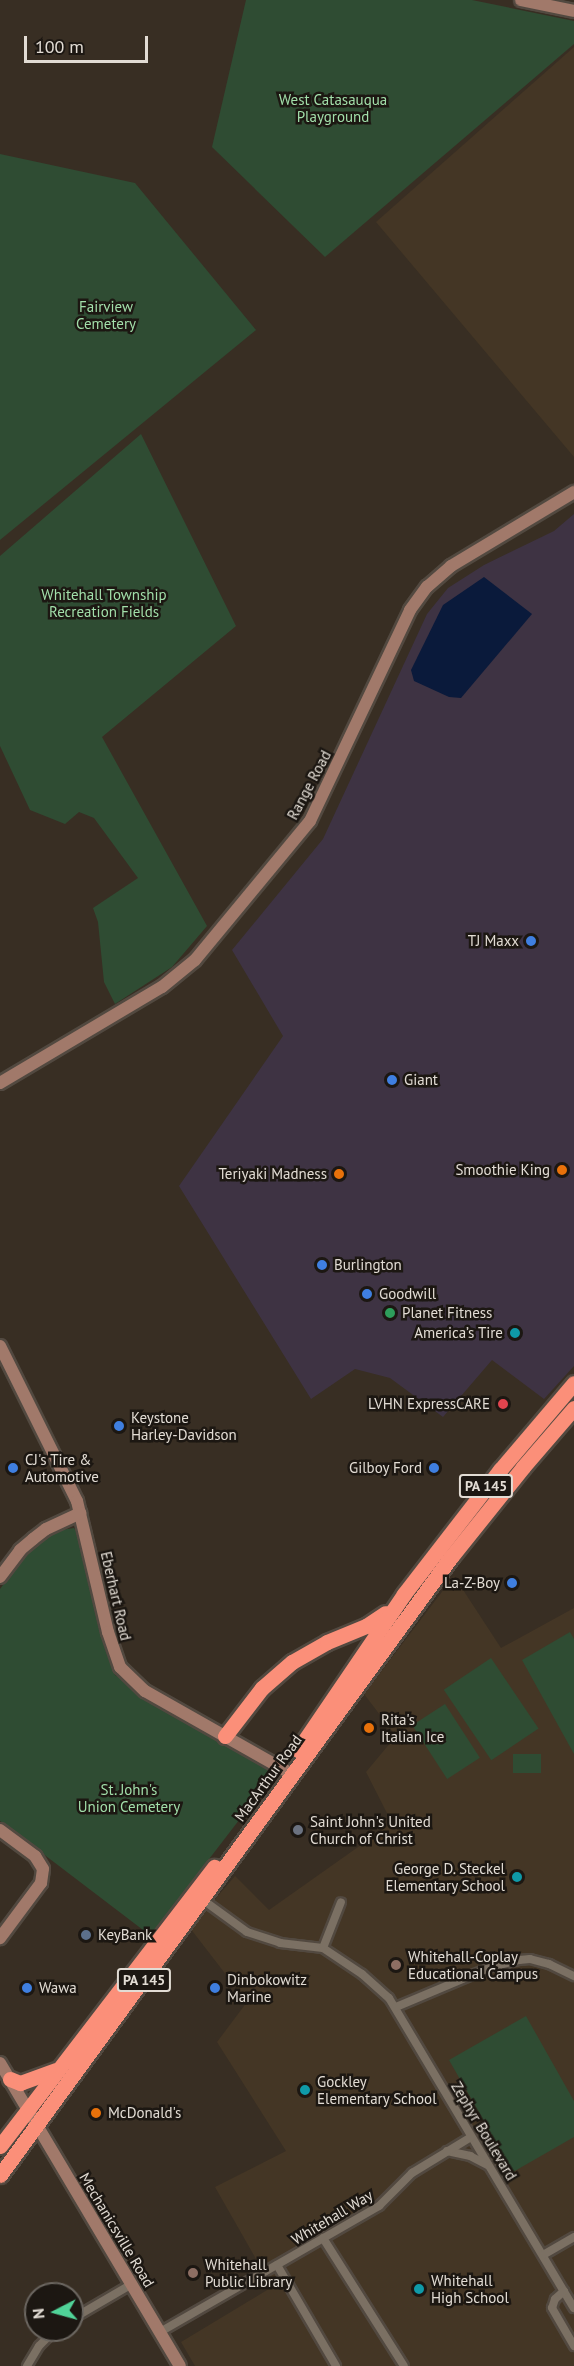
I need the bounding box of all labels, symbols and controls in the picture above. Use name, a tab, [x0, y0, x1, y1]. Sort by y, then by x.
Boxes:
scale bar	[27, 24, 152, 62]
text: 100 m	[35, 35, 84, 58]
park label: West Catasauqua Playground	[279, 90, 387, 125]
park label: Fairview Cemetery	[76, 297, 136, 332]
park label: Whitehall Township Recreation Fields	[41, 585, 167, 620]
street label: Range Road	[283, 747, 335, 823]
place label: TJ Maxx	[468, 932, 519, 950]
marker: TJ Maxx	[524, 934, 538, 948]
place label: Giant	[404, 1071, 438, 1089]
marker: Giant	[385, 1073, 399, 1087]
place label: Smoothie King	[455, 1161, 550, 1179]
marker: Smoothie King	[555, 1163, 569, 1177]
place label: Teriyaki Madness	[218, 1165, 327, 1183]
marker: Teriyaki Madness	[332, 1167, 346, 1181]
place label: Burlington	[334, 1256, 402, 1274]
marker: Burlington	[315, 1258, 329, 1272]
place label: Goodwill	[379, 1285, 436, 1303]
marker: Goodwill	[360, 1287, 374, 1301]
place label: Planet Fitness	[402, 1304, 492, 1322]
marker: Planet Fitness	[383, 1306, 397, 1320]
place label: America’s Tire	[414, 1324, 503, 1342]
marker: America’s Tire	[508, 1326, 522, 1340]
place label: LVHN ExpressCARE	[368, 1395, 490, 1413]
marker: LVHN ExpressCARE	[494, 1395, 512, 1413]
place label: Keystone Harley-Davidson	[131, 1408, 237, 1443]
marker: Keystone Harley-Davidson	[112, 1419, 126, 1433]
place label: CJ's Tire & Automotive	[25, 1450, 99, 1485]
place label: Gilboy Ford	[349, 1459, 422, 1477]
marker: CJ's Tire & Automotive	[6, 1461, 20, 1475]
marker: Gilboy Ford	[427, 1461, 441, 1475]
road number: PA 145	[458, 1475, 514, 1497]
street label: Eberhart Road	[97, 1550, 135, 1642]
place label: La-Z-Boy	[444, 1574, 500, 1592]
marker: La-Z-Boy	[505, 1576, 519, 1590]
place label: Rita's Italian Ice	[381, 1710, 444, 1745]
marker: Rita's Italian Ice	[362, 1721, 376, 1735]
street label: MacArthur Road	[231, 1731, 305, 1825]
park label: St. John's Union Cemetery	[78, 1780, 180, 1815]
place label: Saint John's United Church of Christ	[310, 1812, 431, 1847]
marker: Saint John's United Church of Christ	[291, 1823, 305, 1837]
place label: George D. Steckel Elementary School	[385, 1859, 505, 1894]
marker: George D. Steckel Elementary School	[510, 1870, 524, 1884]
place label: KeyBank	[98, 1926, 152, 1944]
marker: KeyBank	[79, 1928, 93, 1942]
place label: Whitehall-Coplay Educational Campus	[408, 1947, 538, 1982]
marker: Whitehall-Coplay Educational Campus	[389, 1958, 403, 1972]
road number: PA 145	[116, 1969, 172, 1991]
place label: Dinbokowitz Marine	[227, 1970, 307, 2005]
place label: Wawa	[39, 1979, 77, 1997]
marker: Wawa	[20, 1981, 34, 1995]
marker: Dinbokowitz Marine	[208, 1981, 222, 1995]
place label: Gockley Elementary School	[317, 2072, 437, 2107]
street label: Zephyr Boulevard	[447, 2078, 521, 2184]
marker: Gockley Elementary School	[298, 2083, 312, 2097]
place label: McDonald's	[108, 2104, 181, 2122]
marker: McDonald's	[89, 2106, 103, 2120]
street label: Mechanicsville Road	[76, 2169, 158, 2291]
street label: Whitehall Way	[288, 2186, 376, 2248]
place label: Whitehall Public Library	[205, 2255, 293, 2290]
marker: Whitehall Public Library	[186, 2266, 200, 2280]
place label: Whitehall High School	[431, 2271, 509, 2306]
north arrow	[24, 2282, 84, 2342]
marker: Whitehall High School	[412, 2282, 426, 2296]
text: N	[28, 2307, 49, 2320]

